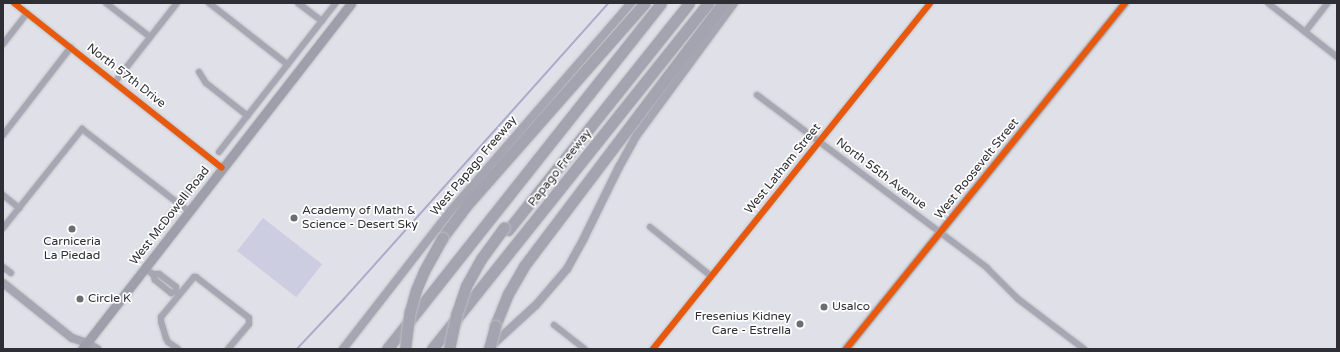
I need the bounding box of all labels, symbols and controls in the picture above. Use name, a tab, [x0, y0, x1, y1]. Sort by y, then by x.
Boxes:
street label: North 57th Drive	[84, 41, 168, 111]
street label: West Papago Freeway	[428, 113, 520, 219]
street label: West Roosevelt Street	[932, 116, 1022, 222]
street label: West Latham Street	[742, 121, 824, 217]
street label: Papago Freeway	[525, 126, 595, 210]
street label: North 55th Avenue	[833, 135, 929, 213]
street label: West McDowell Road	[127, 164, 213, 268]
place label: Academy of Math & Science - Desert Sky	[302, 204, 418, 232]
marker: Academy of Math & Science - Desert Sky	[289, 213, 299, 223]
marker: Carniceria La Piedad	[67, 224, 77, 234]
place label: Carniceria La Piedad	[43, 235, 101, 263]
place label: Circle K	[88, 292, 131, 306]
marker: Circle K	[75, 294, 85, 304]
place label: Usalco	[832, 300, 870, 314]
marker: Usalco	[819, 302, 829, 312]
place label: Fresenius Kidney Care - Estrella	[695, 310, 791, 338]
marker: Fresenius Kidney Care - Estrella	[794, 318, 806, 330]

